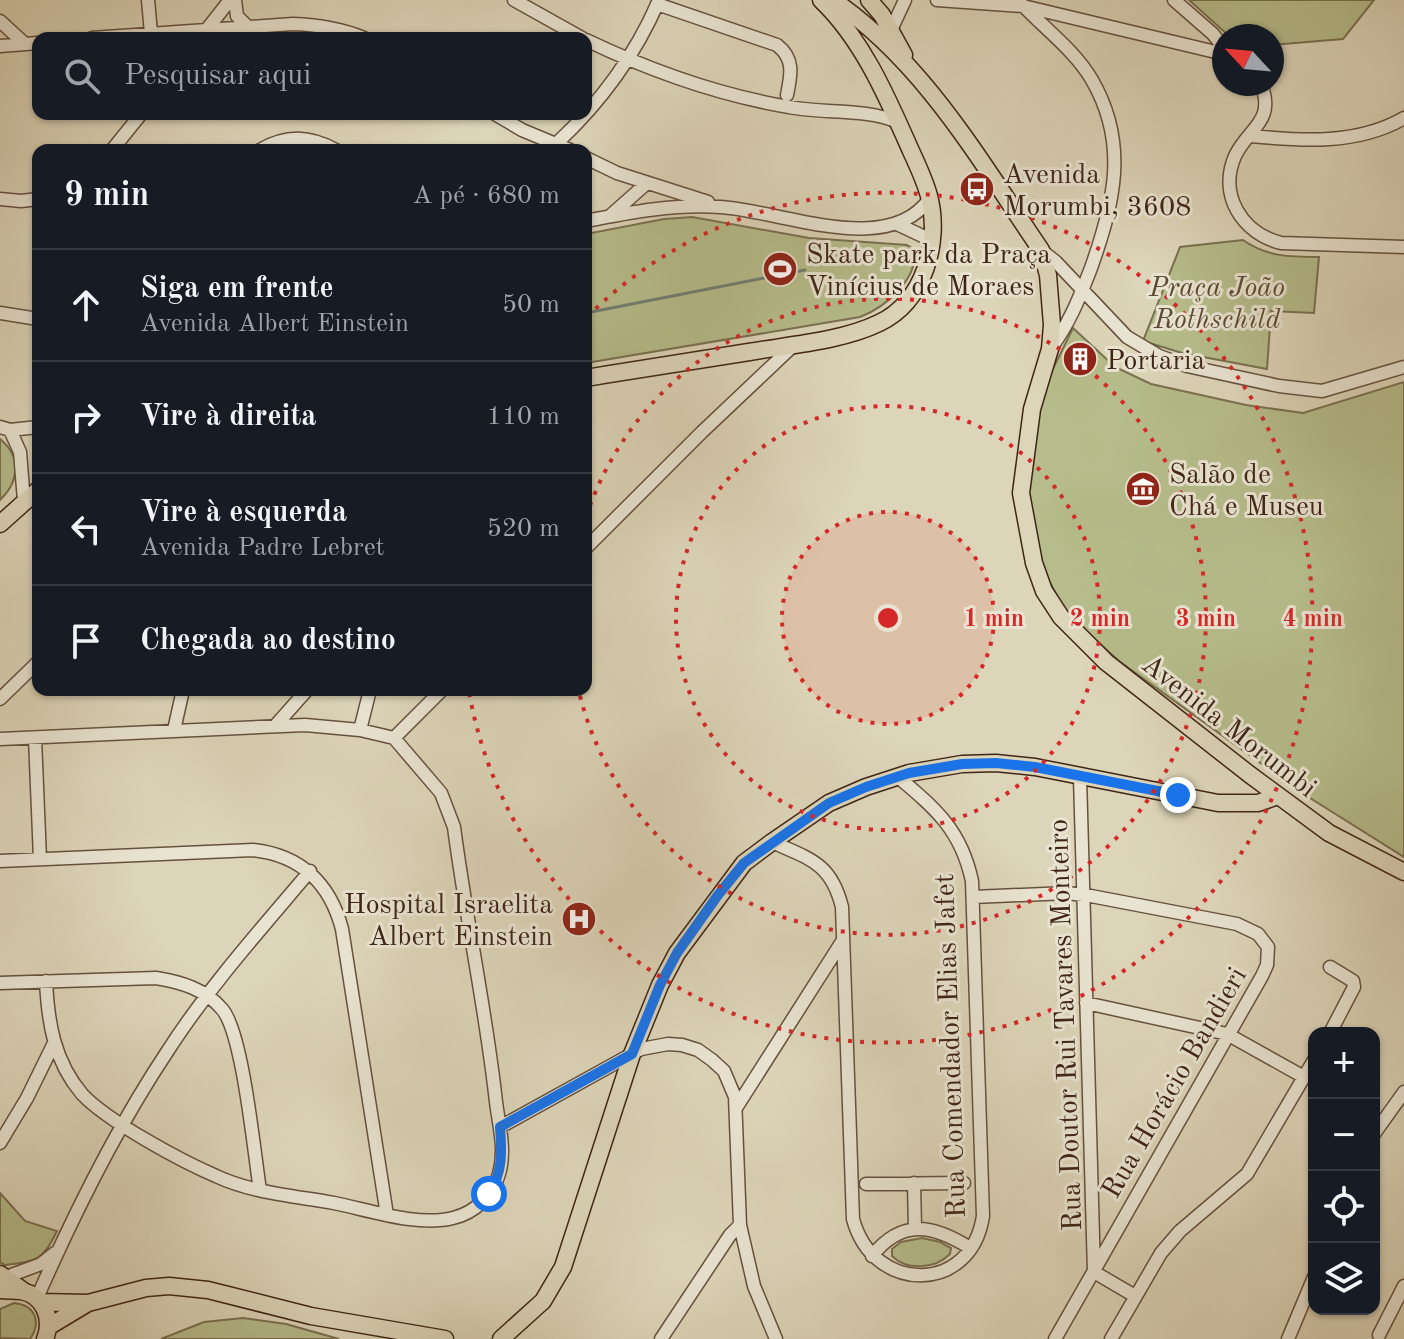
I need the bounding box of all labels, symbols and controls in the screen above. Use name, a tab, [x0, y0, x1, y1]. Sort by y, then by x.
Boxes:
north arrow	[1212, 24, 1284, 96]
search box	[32, 32, 592, 120]
icon: search	[60, 54, 104, 98]
text: Pesquisar aqui	[124, 61, 311, 91]
place label: Avenida Morumbi, 3608	[1003, 162, 1192, 222]
bus stop icon: Avenida Morumbi, 3608	[958, 170, 996, 208]
text: 9 min	[64, 179, 149, 213]
text: A pé · 680 m	[412, 183, 560, 209]
place label: Skate park da Praça Vinícius de Moraes	[806, 242, 1051, 302]
sports icon: Skate park da Praça Vinícius de Moraes	[761, 250, 799, 288]
text: Siga em frente	[140, 274, 334, 304]
park label: Praça João Rothschild	[1148, 275, 1285, 335]
icon: ahead	[64, 283, 108, 327]
text: 50 m	[502, 292, 560, 318]
text: Avenida Albert Einstein	[140, 311, 409, 337]
building icon: Portaria	[1061, 340, 1099, 378]
place label: Portaria	[1106, 348, 1206, 376]
icon: right	[64, 395, 108, 439]
text: Vire à direita	[140, 402, 317, 432]
text: 110 m	[487, 404, 560, 430]
place label: Salão de Chá e Museu	[1169, 462, 1324, 522]
museum icon: Salão de Chá e Museu	[1124, 470, 1162, 508]
text: Vire à esquerda	[140, 498, 347, 528]
icon: left	[64, 507, 108, 551]
text: 520 m	[487, 516, 560, 542]
text: Avenida Padre Lebret	[140, 535, 385, 561]
centre of rings	[874, 604, 902, 632]
text: 1 min	[964, 608, 1024, 632]
text: 2 min	[1070, 608, 1130, 632]
text: 3 min	[1176, 608, 1236, 632]
text: 4 min	[1283, 608, 1343, 632]
icon: arrive	[64, 619, 108, 663]
text: Chegada ao destino	[140, 626, 396, 656]
street label: Avenida Morumbi	[1136, 651, 1321, 804]
route end	[1160, 777, 1196, 813]
street label: Rua Doutor Rui Tavares Monteiro	[1046, 818, 1088, 1231]
street label: Rua Comendador Elias Jafet	[932, 873, 972, 1219]
place label: Hospital Israelita Albert Einstein	[344, 892, 553, 952]
hospital icon: Hospital Israelita Albert Einstein	[560, 900, 598, 938]
street label: Rua Horácio Bandieri	[1098, 963, 1253, 1204]
map controls	[1308, 1027, 1380, 1315]
button: +	[1308, 1027, 1380, 1099]
button: −	[1308, 1099, 1380, 1171]
button: locate	[1308, 1171, 1380, 1243]
route start	[471, 1176, 507, 1212]
button: layers	[1308, 1243, 1380, 1315]

